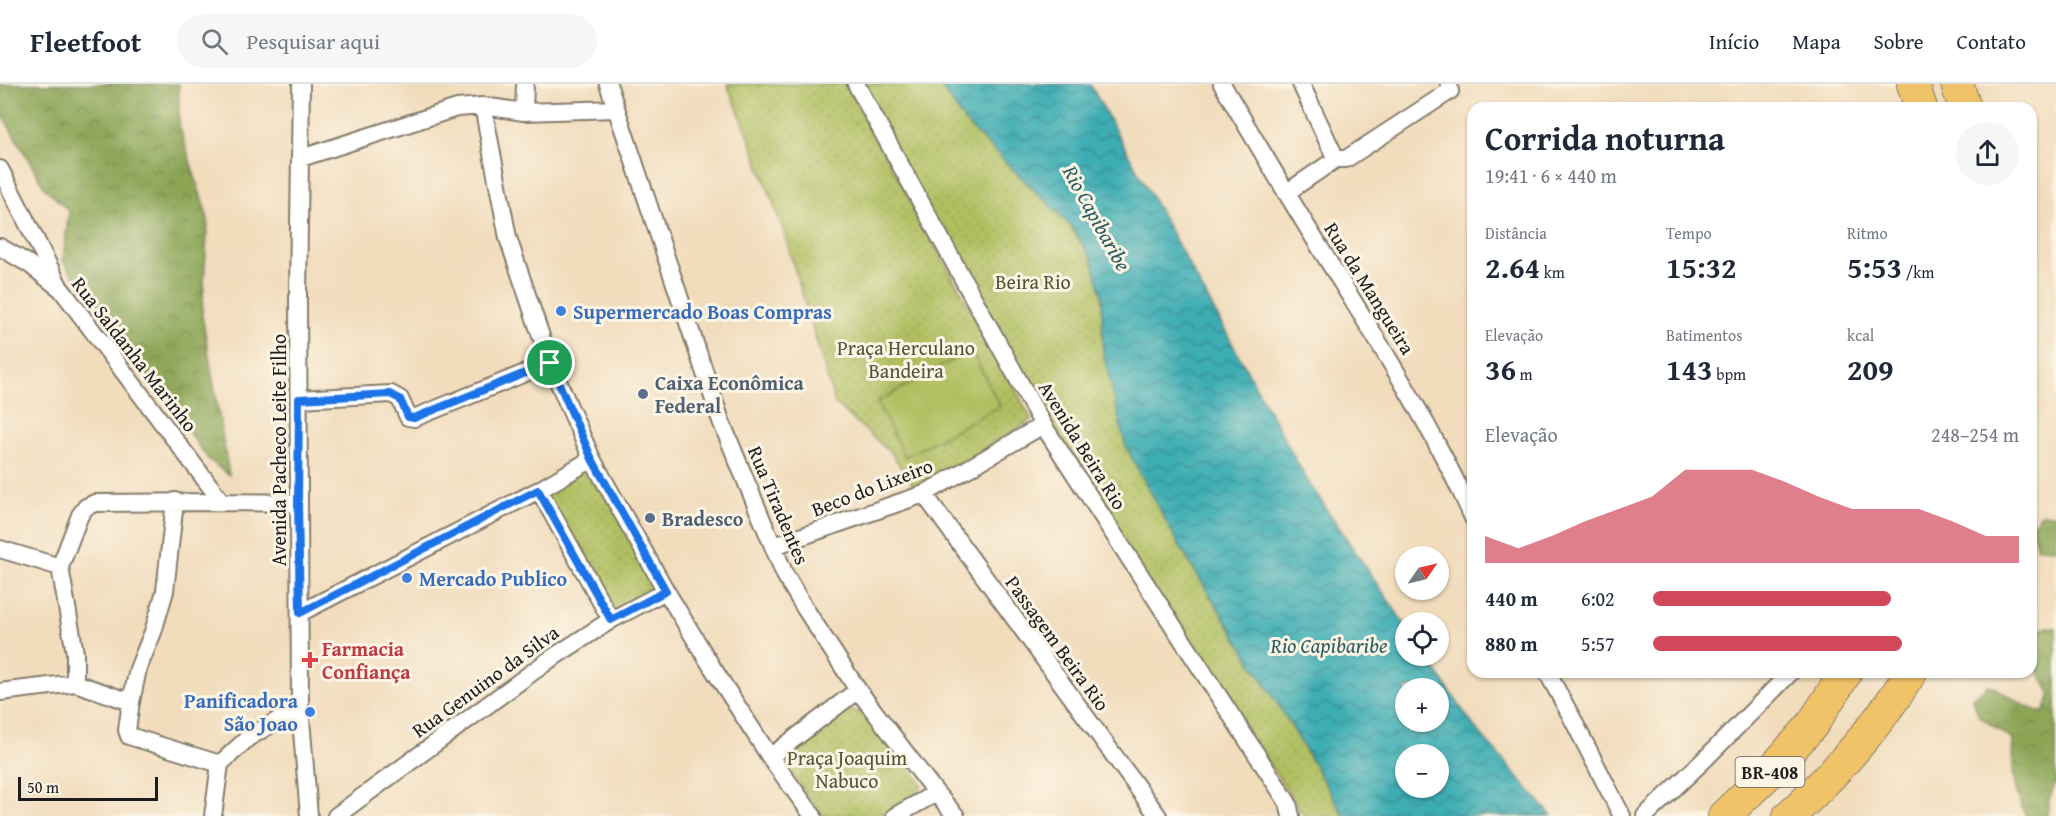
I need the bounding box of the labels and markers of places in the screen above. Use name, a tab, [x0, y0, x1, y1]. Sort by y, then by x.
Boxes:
place label: Supermercado Boas Compras	[573, 297, 832, 326]
marker: Supermercado Boas Compras	[554, 304, 568, 318]
pin	[524, 337, 575, 388]
place label: Caixa Econômica Federal	[655, 368, 805, 420]
marker: Caixa Econômica Federal	[636, 387, 650, 401]
place label: Bradesco	[662, 504, 744, 533]
marker: Bradesco	[643, 511, 657, 525]
place label: Mercado Publico	[419, 564, 568, 593]
marker: Mercado Publico	[400, 571, 414, 585]
place label: Farmacia Confiança	[322, 634, 411, 686]
marker: Farmacia Confiança	[303, 653, 317, 667]
place label: Panificadora São Joao	[184, 686, 299, 738]
marker: Panificadora São Joao	[303, 705, 317, 719]

